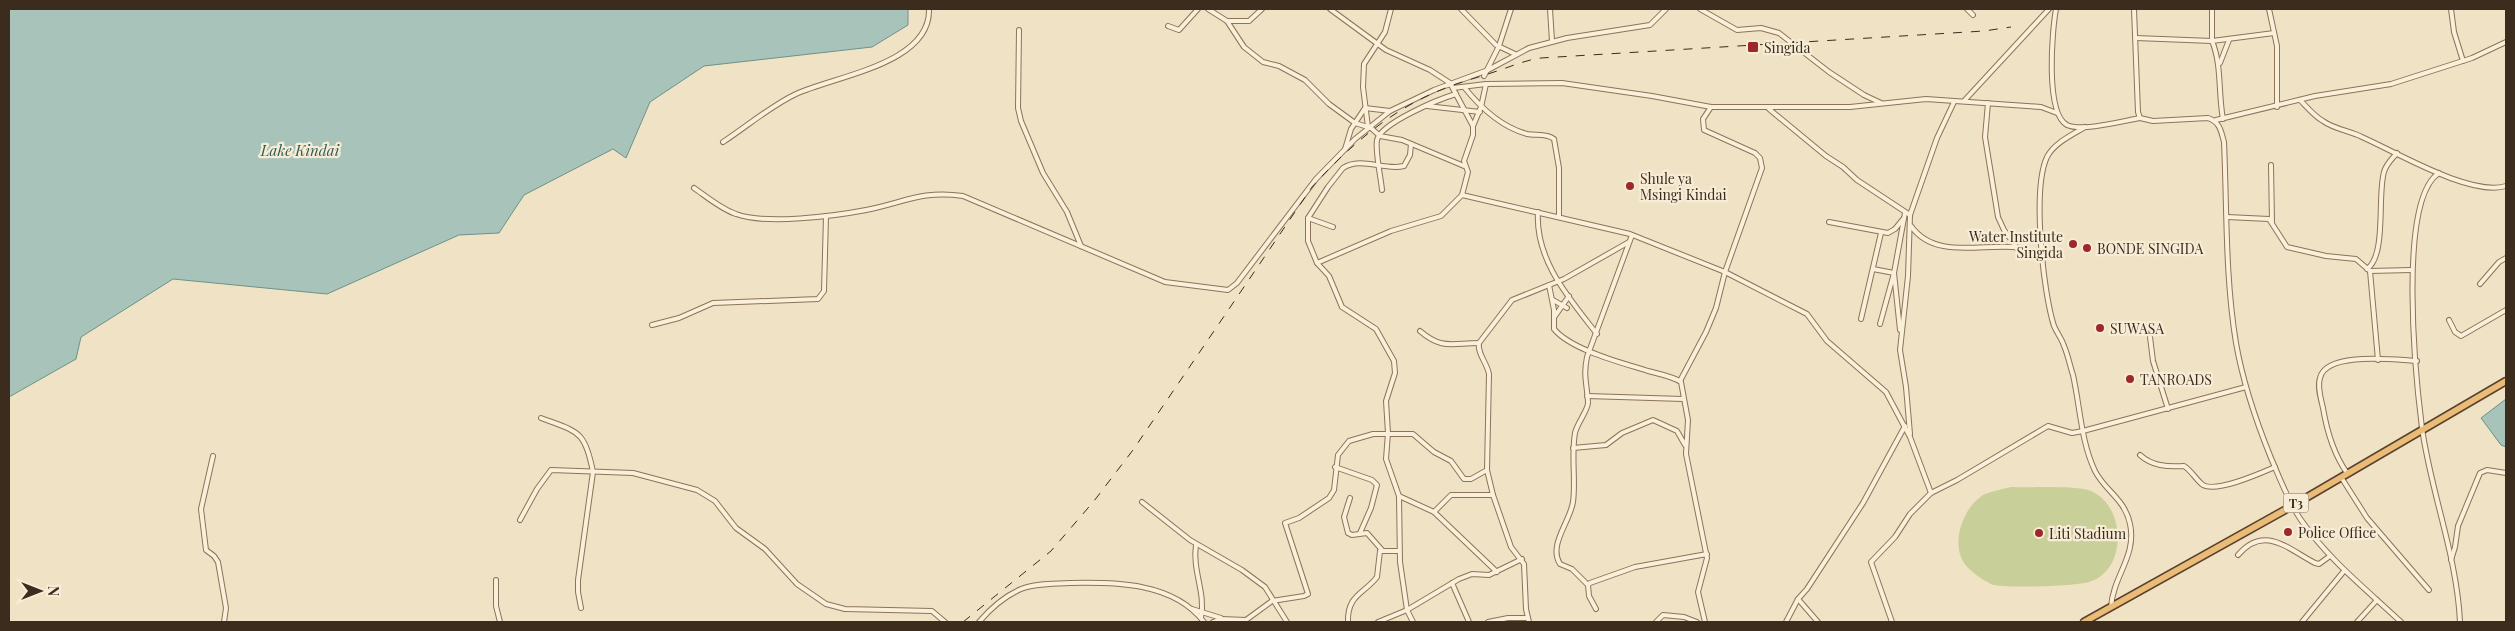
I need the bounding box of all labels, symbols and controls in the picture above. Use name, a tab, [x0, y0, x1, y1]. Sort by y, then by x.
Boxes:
place label: Singida	[1764, 38, 1811, 57]
marker: Singida	[1746, 40, 1760, 54]
water label: Lake Kindai	[260, 140, 340, 160]
place label: Shule ya Msingi Kindai	[1640, 169, 1727, 204]
marker: Shule ya Msingi Kindai	[1624, 180, 1636, 192]
place label: Water Institute Singida	[1968, 227, 2063, 262]
marker: Water Institute Singida	[2067, 238, 2079, 250]
place label: BONDE SINGIDA	[2097, 239, 2203, 258]
marker: BONDE SINGIDA	[2081, 242, 2093, 254]
place label: SUWASA	[2110, 319, 2164, 338]
marker: SUWASA	[2094, 322, 2106, 334]
place label: TANROADS	[2140, 370, 2212, 389]
marker: TANROADS	[2124, 373, 2136, 385]
road number: T3	[2284, 493, 2308, 512]
place label: Police Office	[2298, 523, 2376, 542]
place label: Liti Stadium	[2049, 524, 2127, 543]
marker: Police Office	[2282, 526, 2294, 538]
marker: Liti Stadium	[2033, 527, 2045, 539]
north arrow	[15, 566, 65, 616]
text: N	[44, 586, 63, 596]

